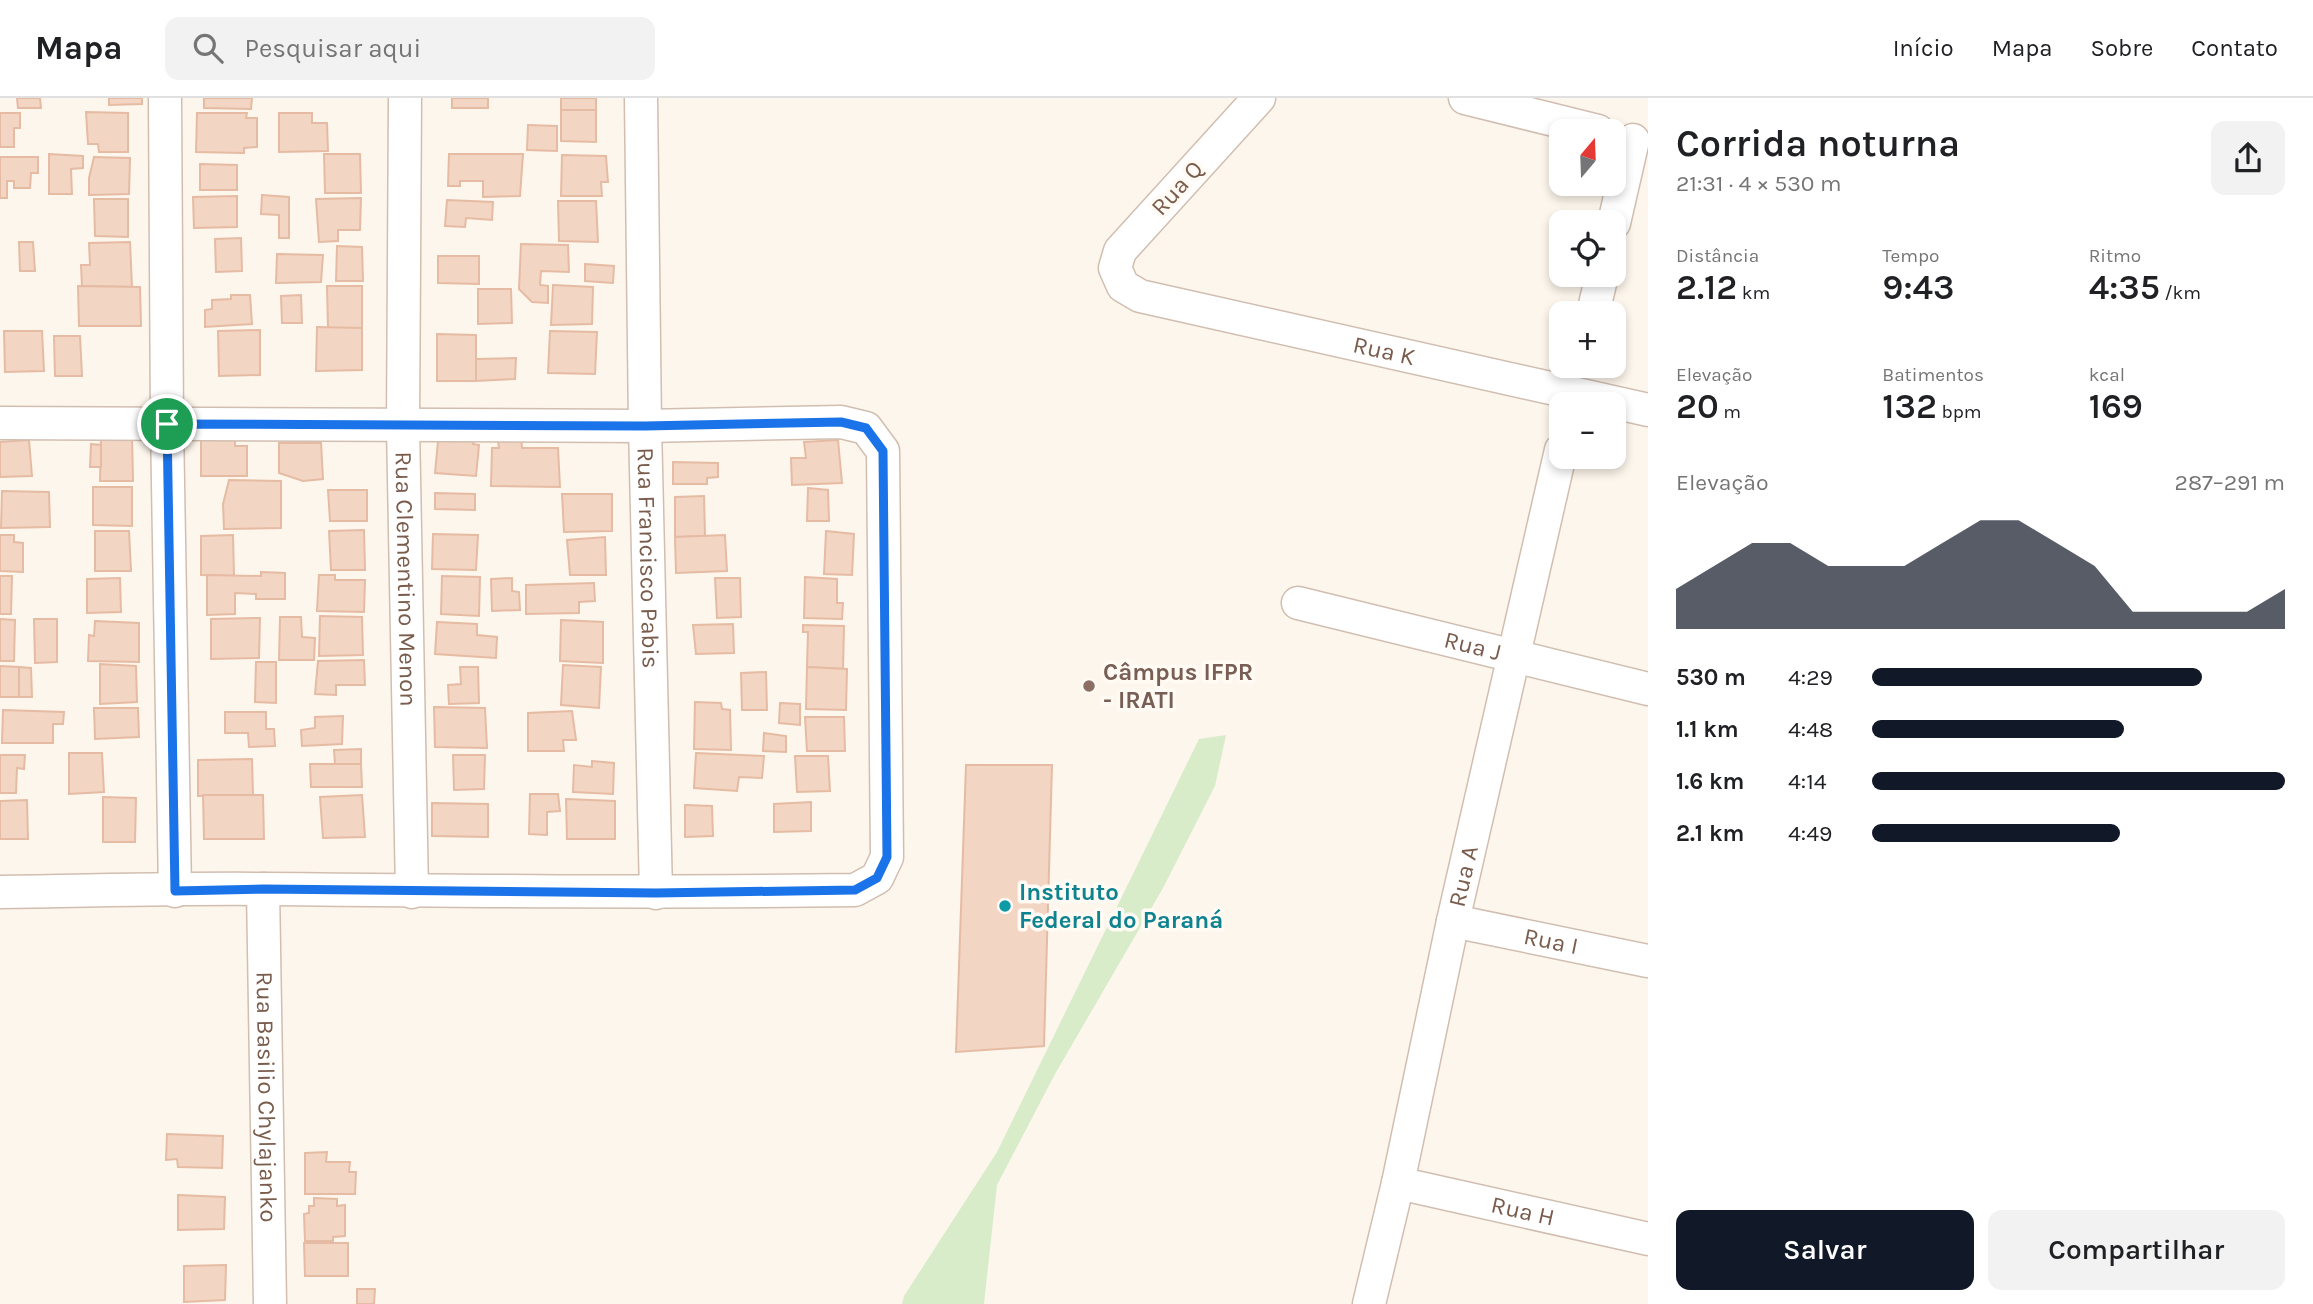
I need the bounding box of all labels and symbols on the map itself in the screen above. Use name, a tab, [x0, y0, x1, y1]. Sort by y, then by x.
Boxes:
north arrow	[1549, 119, 1626, 196]
street label: Rua Q	[1145, 155, 1209, 221]
street label: Rua K	[1350, 330, 1418, 371]
pin	[137, 394, 197, 454]
street label: Rua Francisco Pabis	[632, 447, 665, 669]
street label: Rua Clementino Menon	[389, 451, 422, 707]
street label: Rua J	[1441, 625, 1504, 666]
place label: Câmpus IFPR - IRATI	[1103, 658, 1253, 714]
marker: Câmpus IFPR - IRATI	[1081, 678, 1097, 694]
street label: Rua A	[1443, 843, 1484, 910]
place label: Instituto Federal do Paraná	[1019, 878, 1223, 934]
marker: Instituto Federal do Paraná	[997, 898, 1013, 914]
street label: Rua I	[1521, 922, 1581, 960]
street label: Rua Basilio Chylajanko	[250, 971, 283, 1223]
street label: Rua H	[1489, 1190, 1557, 1232]

